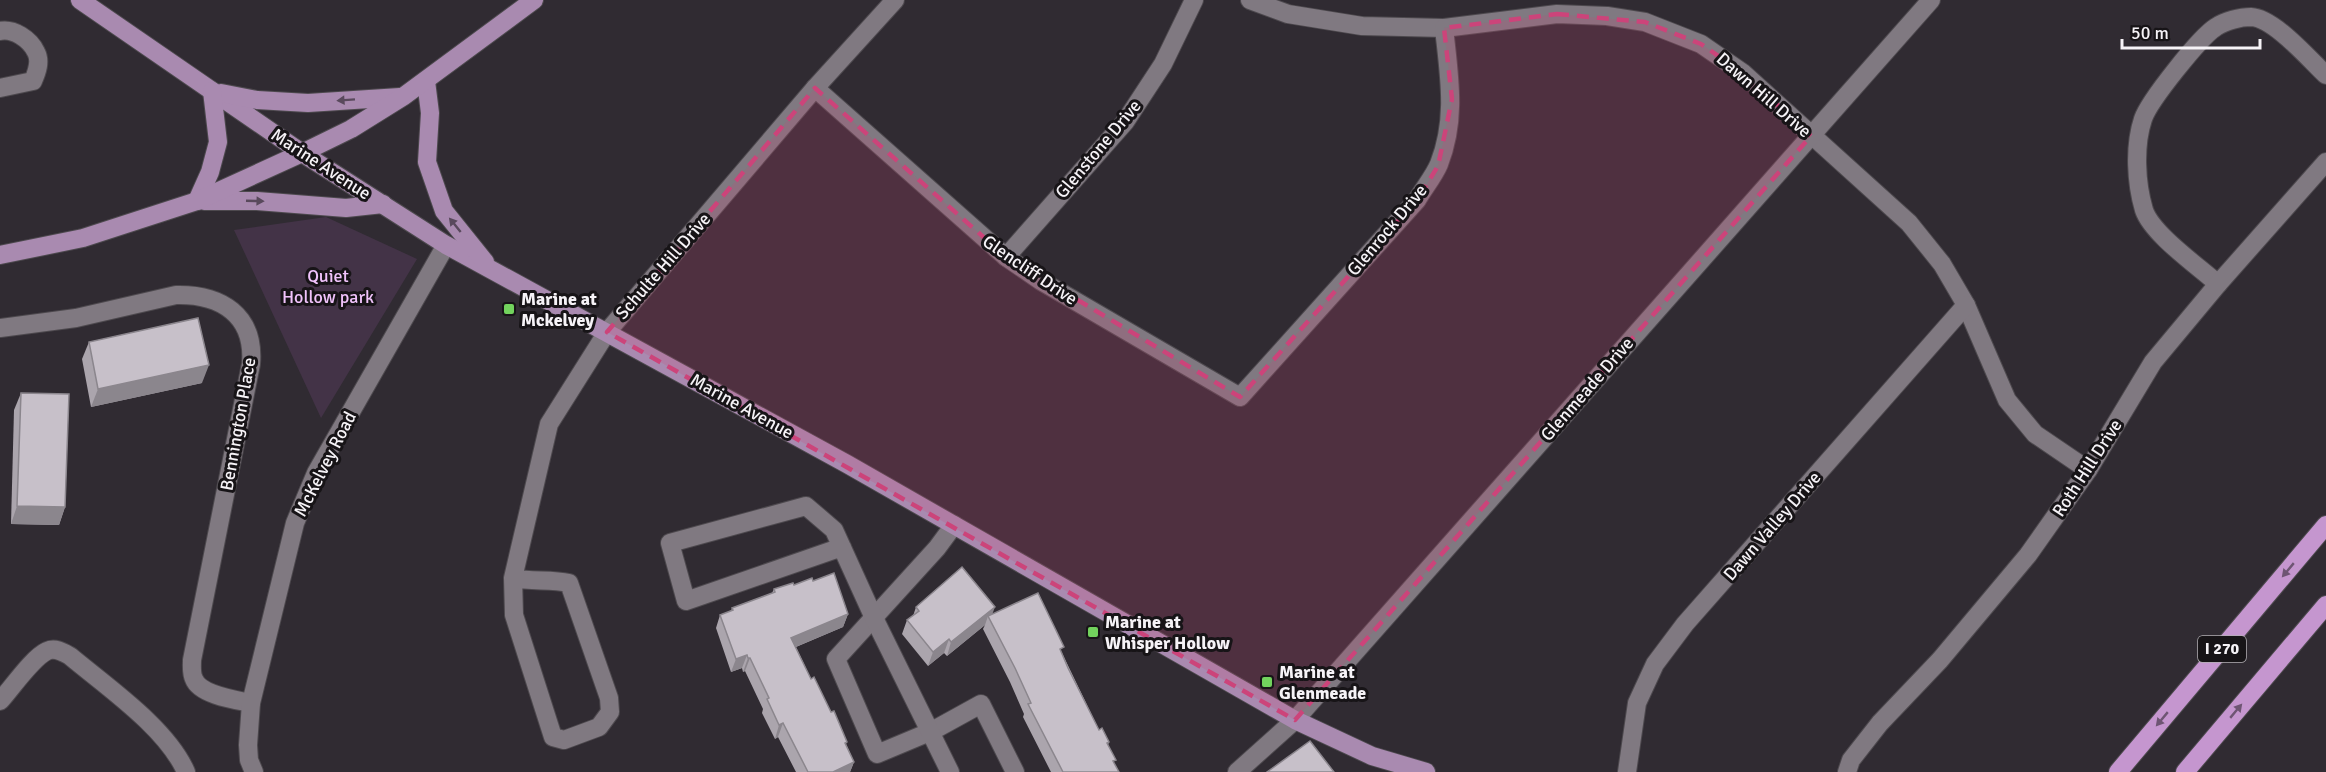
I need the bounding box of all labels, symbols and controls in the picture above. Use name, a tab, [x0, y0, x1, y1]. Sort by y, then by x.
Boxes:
scale bar	[2122, 12, 2260, 50]
text: 50 m	[2131, 22, 2169, 44]
street label: Dawn Hill Drive	[1712, 48, 1816, 142]
street label: Glenstone Drive	[1050, 95, 1146, 203]
one-way arrow	[337, 96, 356, 105]
street label: Marine Avenue	[267, 124, 375, 204]
street label: Glenrock Drive	[1342, 180, 1432, 280]
one-way arrow	[246, 197, 265, 206]
street label: Schulte Hill Drive	[611, 208, 715, 324]
one-way arrow	[449, 217, 461, 232]
street label: Glencliff Drive	[978, 230, 1082, 310]
park label: Quiet Hollow park	[282, 265, 374, 308]
place label: Marine at Mckelvey	[521, 288, 597, 331]
marker: Marine at Mckelvey	[502, 302, 516, 316]
street label: Glenmeade Drive	[1536, 332, 1638, 446]
street label: Bennington Place	[215, 356, 261, 492]
street label: Marine Avenue	[687, 369, 797, 443]
street label: McKelvey Road	[289, 408, 361, 520]
street label: Roth Hill Drive	[2047, 415, 2127, 521]
street label: Dawn Valley Drive	[1719, 467, 1825, 585]
one-way arrow	[2282, 562, 2295, 577]
place label: Marine at Whisper Hollow	[1105, 611, 1230, 654]
marker: Marine at Whisper Hollow	[1086, 625, 1100, 639]
road number: I 270	[2198, 636, 2246, 662]
place label: Marine at Glenmeade	[1279, 661, 1366, 704]
marker: Marine at Glenmeade	[1260, 675, 1274, 689]
one-way arrow	[2229, 704, 2242, 719]
one-way arrow	[2156, 711, 2169, 727]

